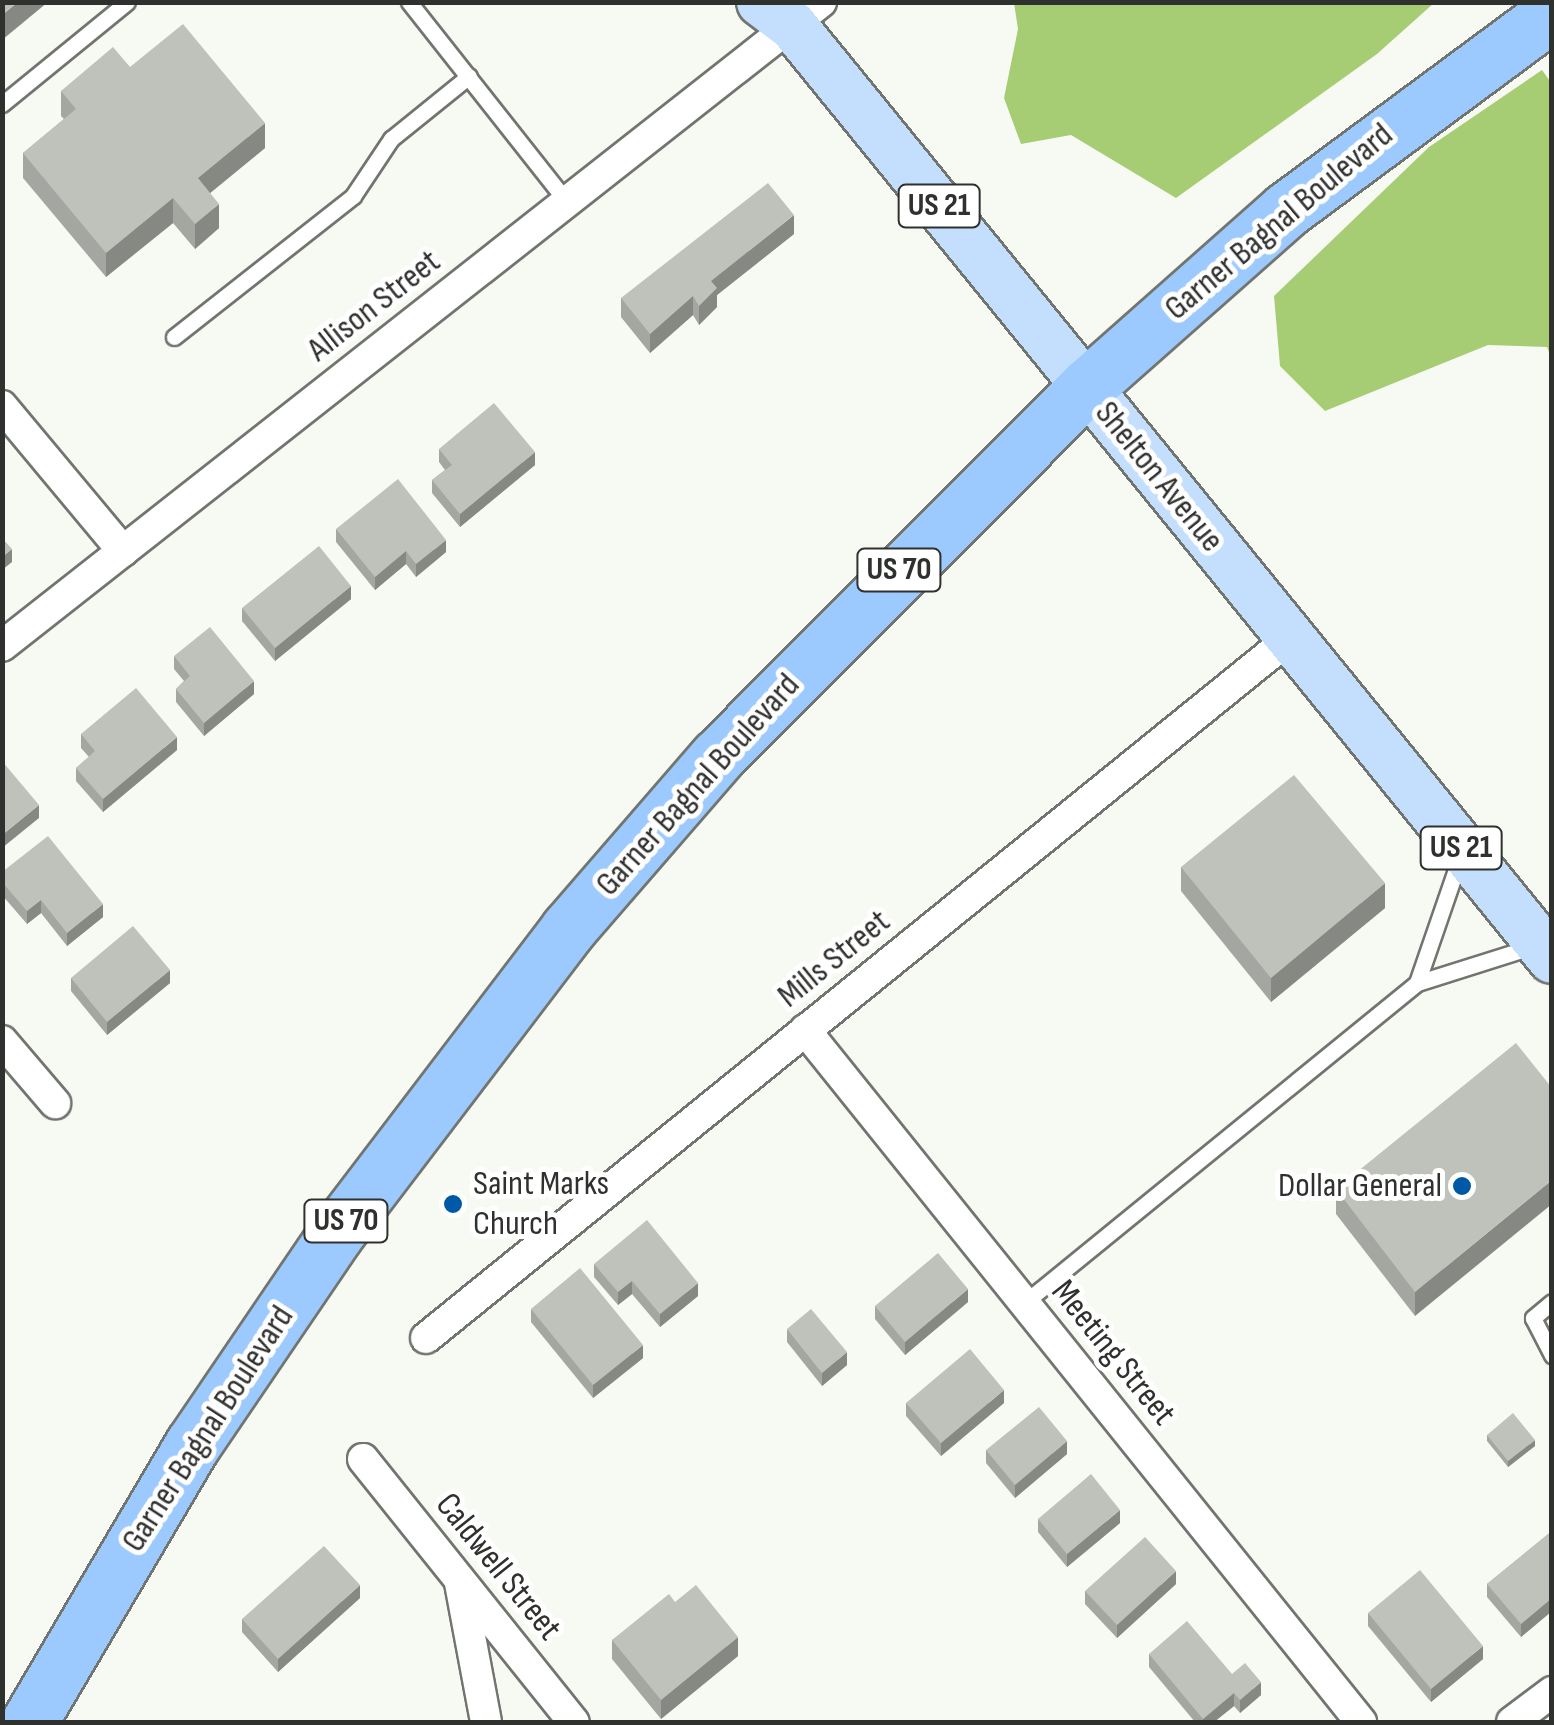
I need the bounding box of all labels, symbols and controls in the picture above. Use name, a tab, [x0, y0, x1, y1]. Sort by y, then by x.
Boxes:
street label: Garner Bagnal Boulevard	[1156, 114, 1402, 330]
road number: US 21	[896, 179, 982, 233]
street label: Allison Street	[299, 241, 449, 371]
street label: Shelton Avenue	[1086, 393, 1232, 561]
road number: US 70	[854, 543, 944, 597]
street label: Garner Bagnal Boulevard	[587, 665, 809, 905]
road number: US 21	[1418, 821, 1504, 875]
street label: Mills Street	[769, 901, 899, 1017]
place label: Saint Marks Church	[473, 1163, 609, 1245]
place label: Dollar General	[1278, 1165, 1442, 1207]
marker: Dollar General	[1451, 1175, 1473, 1197]
marker: Saint Marks Church	[442, 1193, 464, 1215]
road number: US 70	[301, 1194, 391, 1248]
street label: Meeting Street	[1042, 1272, 1184, 1434]
street label: Garner Bagnal Boulevard	[113, 1298, 303, 1560]
street label: Caldwell Street	[426, 1485, 570, 1649]

